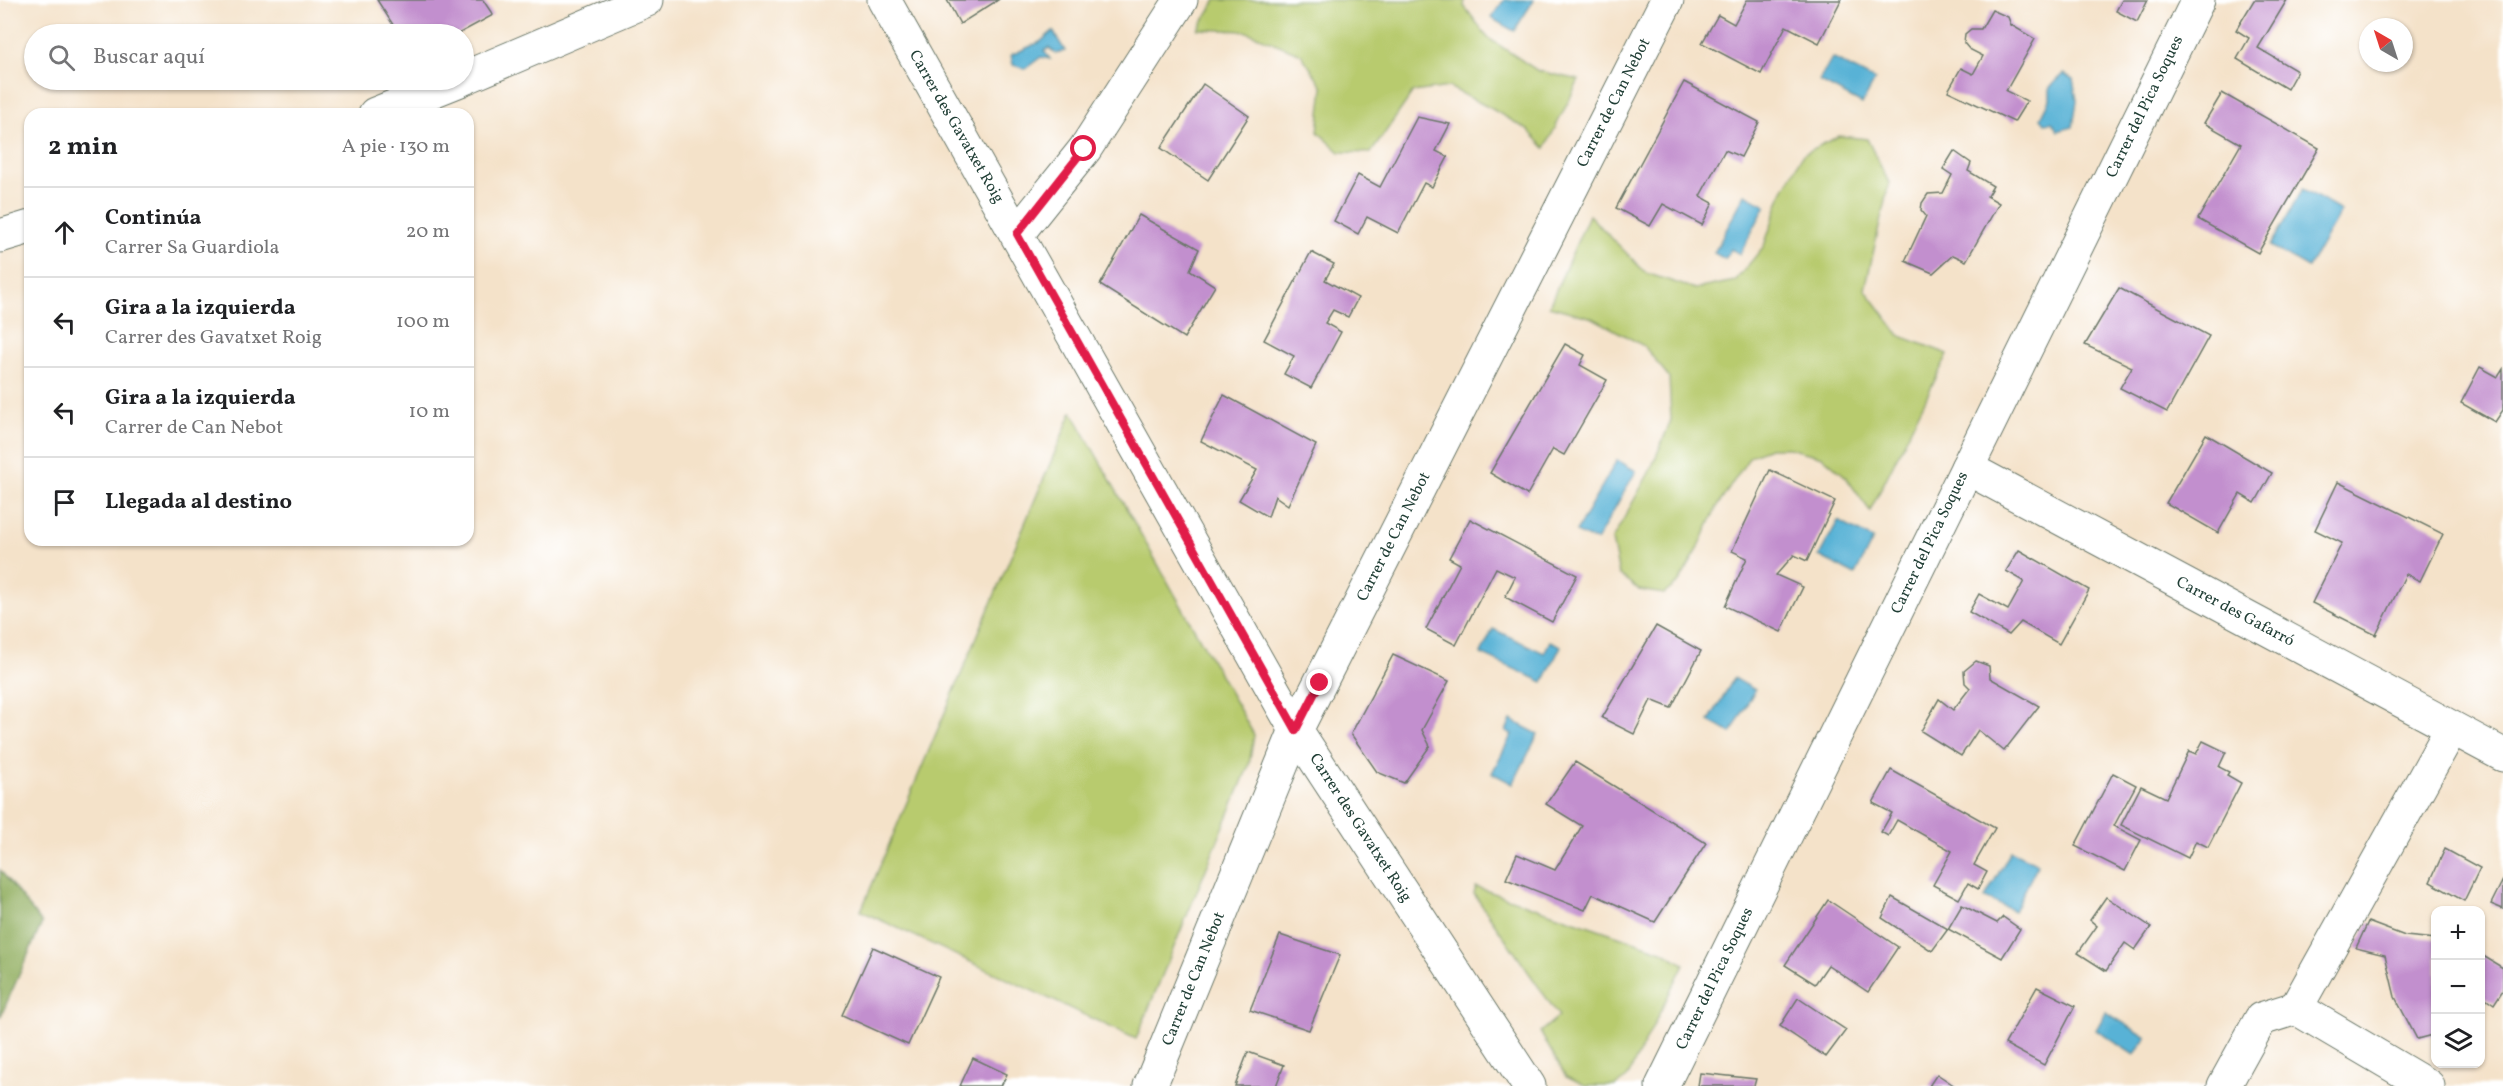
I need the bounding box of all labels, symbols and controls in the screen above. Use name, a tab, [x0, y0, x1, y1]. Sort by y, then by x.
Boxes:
north arrow	[2359, 18, 2413, 72]
search box	[24, 24, 474, 90]
street label: Carrer del Pica Soques	[2101, 32, 2189, 182]
street label: Carrer de Can Nebot	[1572, 34, 1656, 172]
icon: search	[45, 41, 78, 74]
text: Buscar aquí	[93, 42, 205, 73]
street label: Carrer des Gavatxet Roig	[903, 46, 1009, 208]
text: 2 min	[48, 129, 118, 165]
text: A pie · 130 m	[342, 133, 450, 161]
route start	[1070, 135, 1096, 161]
text: Continúa	[105, 203, 202, 234]
icon: ahead	[48, 216, 81, 249]
text: 20 m	[406, 218, 450, 246]
text: Carrer Sa Guardiola	[105, 234, 280, 262]
text: Gira a la izquierda	[105, 293, 296, 324]
icon: left	[48, 306, 81, 339]
text: 100 m	[396, 308, 450, 336]
text: Carrer des Gavatxet Roig	[105, 324, 322, 352]
text: Gira a la izquierda	[105, 383, 296, 414]
icon: left	[48, 396, 81, 429]
text: 10 m	[409, 398, 450, 426]
text: Carrer de Can Nebot	[105, 414, 283, 442]
street label: Carrer de Can Nebot	[1352, 468, 1436, 606]
street label: Carrer del Pica Soques	[1886, 468, 1974, 618]
icon: arrive	[48, 486, 81, 519]
text: Llegada al destino	[105, 487, 292, 518]
street label: Carrer des Gafarró	[2172, 572, 2298, 652]
route end	[1306, 669, 1332, 695]
street label: Carrer des Gavatxet Roig	[1304, 749, 1416, 907]
street label: Carrer del Pica Soques	[1671, 904, 1759, 1054]
map controls	[2431, 906, 2485, 1068]
button: +	[2431, 906, 2485, 960]
street label: Carrer de Can Nebot	[1157, 908, 1231, 1049]
button: −	[2431, 960, 2485, 1014]
button: layers	[2431, 1014, 2485, 1068]

